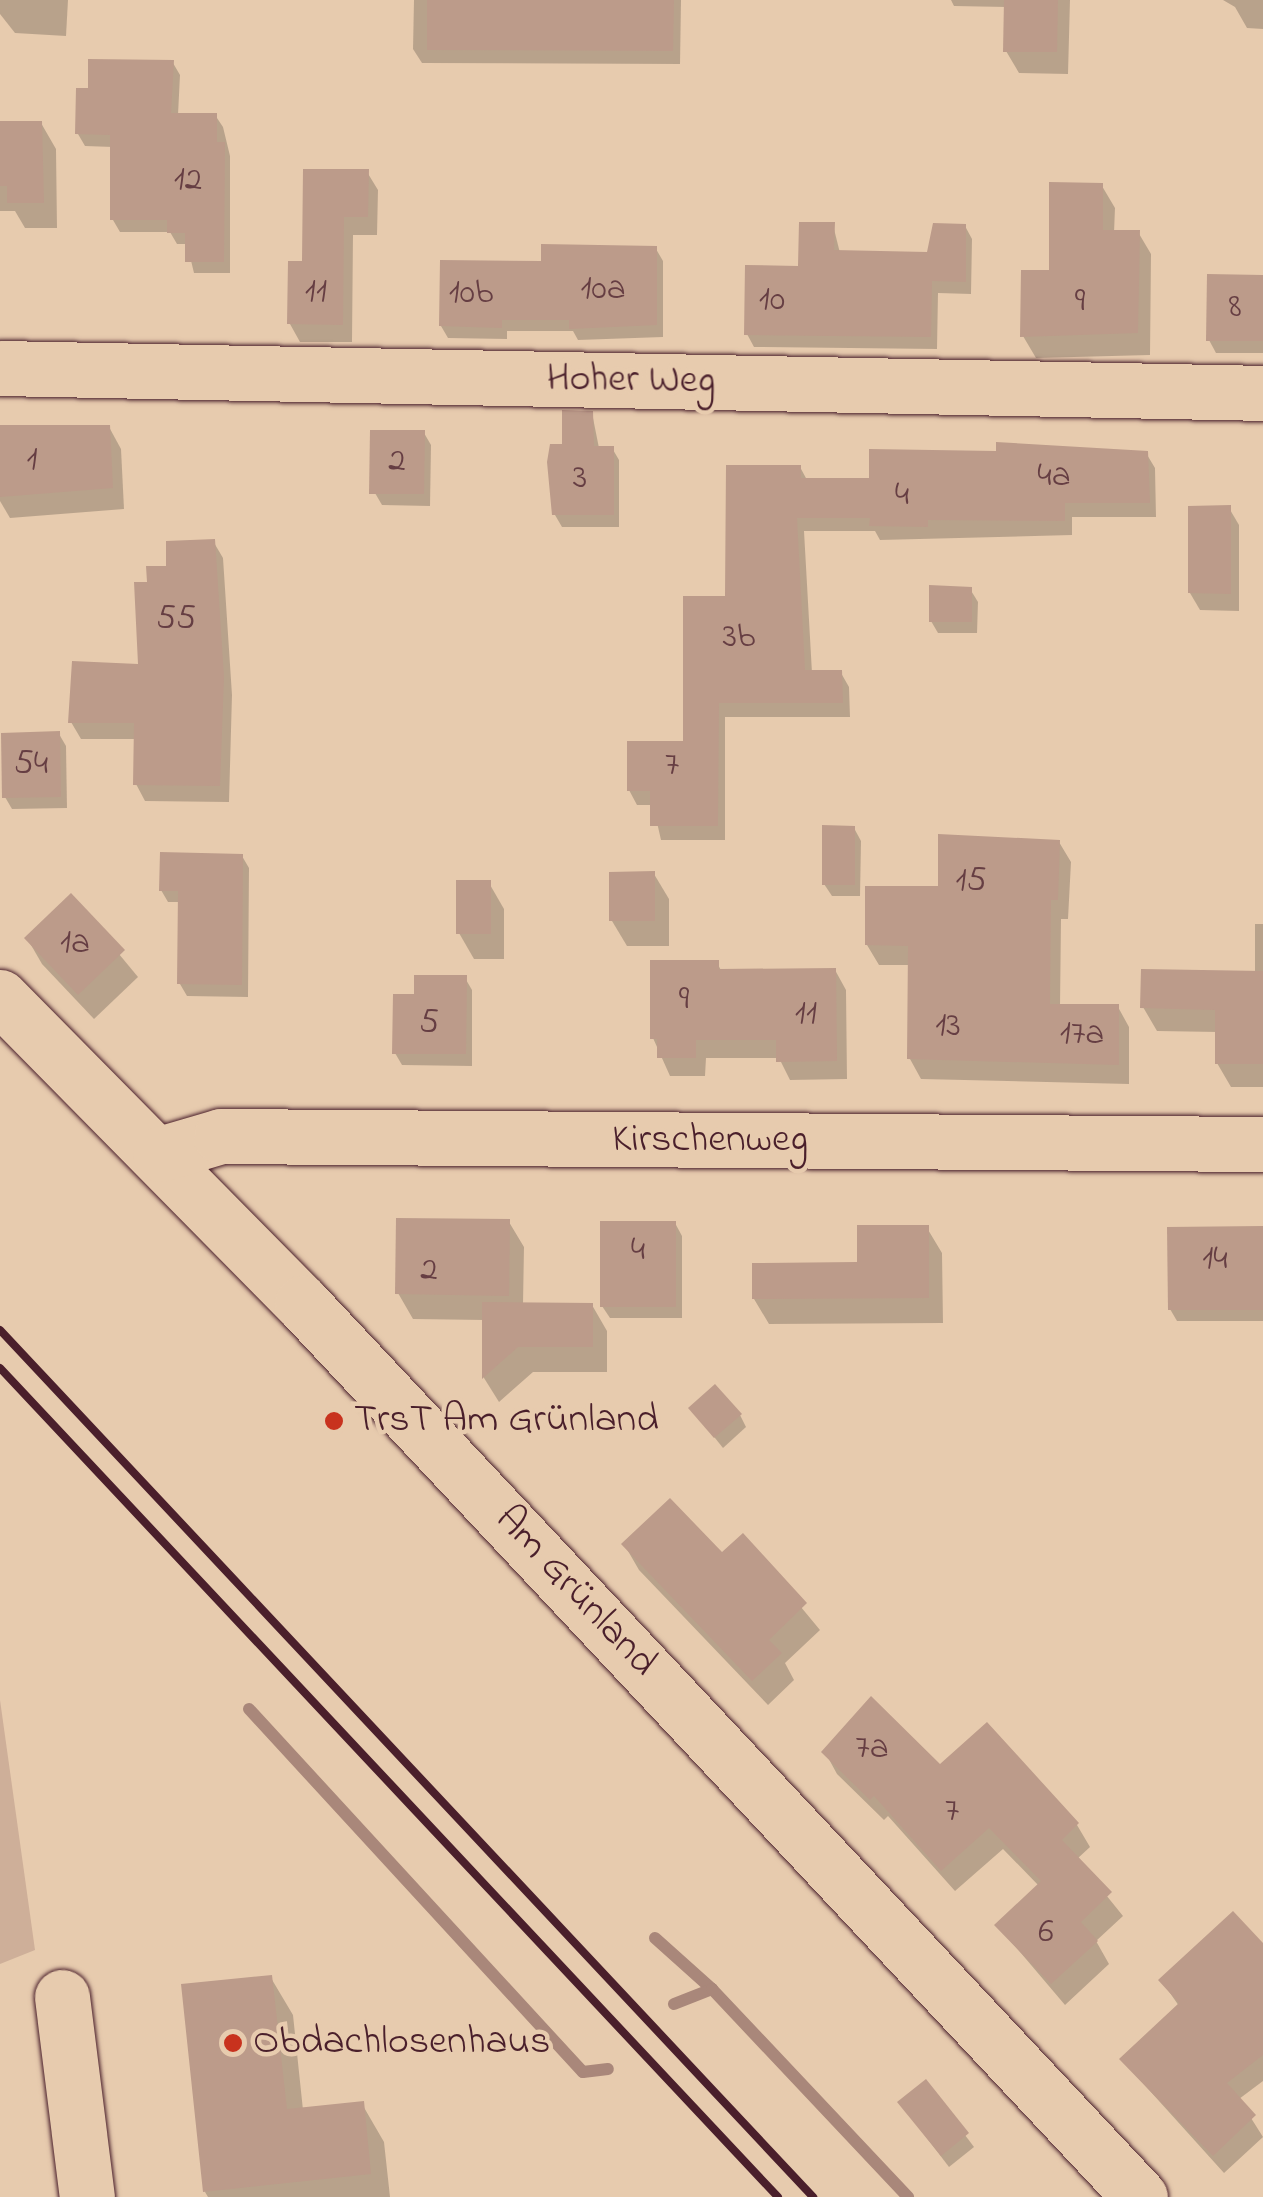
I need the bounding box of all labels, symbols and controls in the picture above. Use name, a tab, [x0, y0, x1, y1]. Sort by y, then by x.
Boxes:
house number: 12	[174, 160, 202, 202]
house number: 10a	[580, 269, 626, 311]
house number: 11	[305, 272, 327, 314]
house number: 10b	[449, 273, 493, 315]
house number: 10	[759, 280, 785, 322]
house number: 9	[1075, 281, 1085, 323]
house number: 8	[1228, 287, 1242, 329]
street label: Hoher Weg	[546, 356, 716, 406]
house number: 1	[26, 440, 38, 482]
house number: 2	[388, 441, 406, 483]
house number: 4a	[1037, 456, 1071, 498]
house number: 3	[573, 458, 587, 500]
house number: 4	[895, 475, 909, 517]
house number: 55	[156, 599, 196, 641]
house number: 3b	[723, 617, 755, 659]
house number: 54	[14, 744, 48, 786]
house number: 7	[665, 745, 679, 787]
house number: 15	[955, 861, 987, 903]
house number: 1a	[60, 923, 90, 965]
house number: 9	[679, 979, 689, 1021]
house number: 11	[795, 994, 817, 1036]
house number: 5	[419, 1003, 439, 1045]
house number: 13	[935, 1006, 961, 1048]
house number: 17a	[1060, 1014, 1104, 1056]
street label: Kirschenweg	[612, 1117, 808, 1165]
house number: 4	[631, 1230, 645, 1272]
house number: 14	[1202, 1239, 1228, 1281]
house number: 2	[420, 1250, 438, 1292]
place label: TrsT Am Grünland	[354, 1397, 659, 1445]
marker: TrsT Am Grünland	[323, 1410, 345, 1432]
street label: Am Grünland	[484, 1497, 666, 1687]
house number: 7a	[855, 1728, 889, 1770]
house number: 7	[945, 1791, 959, 1833]
house number: 6	[1038, 1912, 1054, 1954]
place label: Obdachlosenhaus	[253, 2019, 550, 2067]
marker: Obdachlosenhaus	[222, 2032, 244, 2054]

